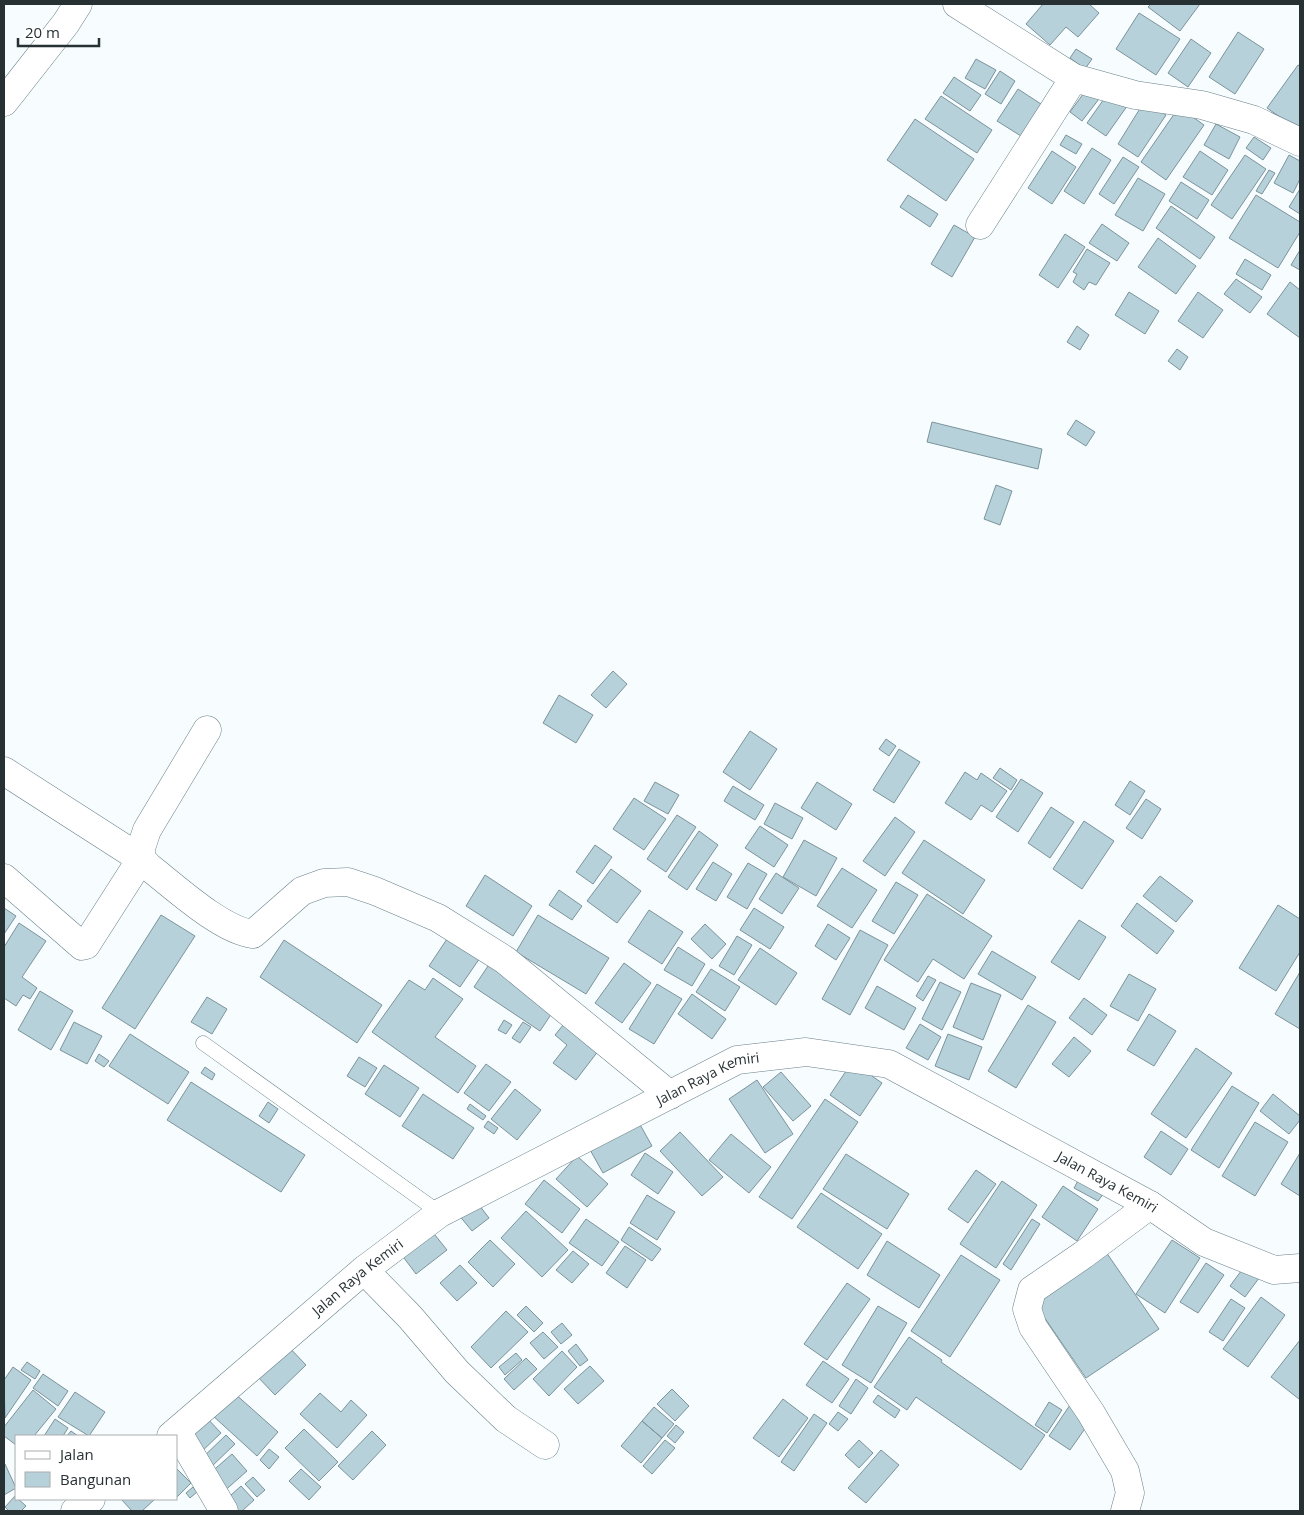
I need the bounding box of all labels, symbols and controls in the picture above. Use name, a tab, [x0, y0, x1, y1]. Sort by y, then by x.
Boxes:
scale bar	[18, 15, 99, 47]
text: 20 m	[25, 22, 60, 42]
street label: Jalan Raya Kemiri	[651, 1047, 760, 1110]
street label: Jalan Raya Kemiri	[1052, 1145, 1162, 1217]
street label: Jalan Raya Kemiri	[306, 1234, 407, 1321]
legend	[15, 1435, 178, 1500]
text: Jalan	[58, 1444, 94, 1464]
text: Bangunan	[60, 1469, 131, 1489]

